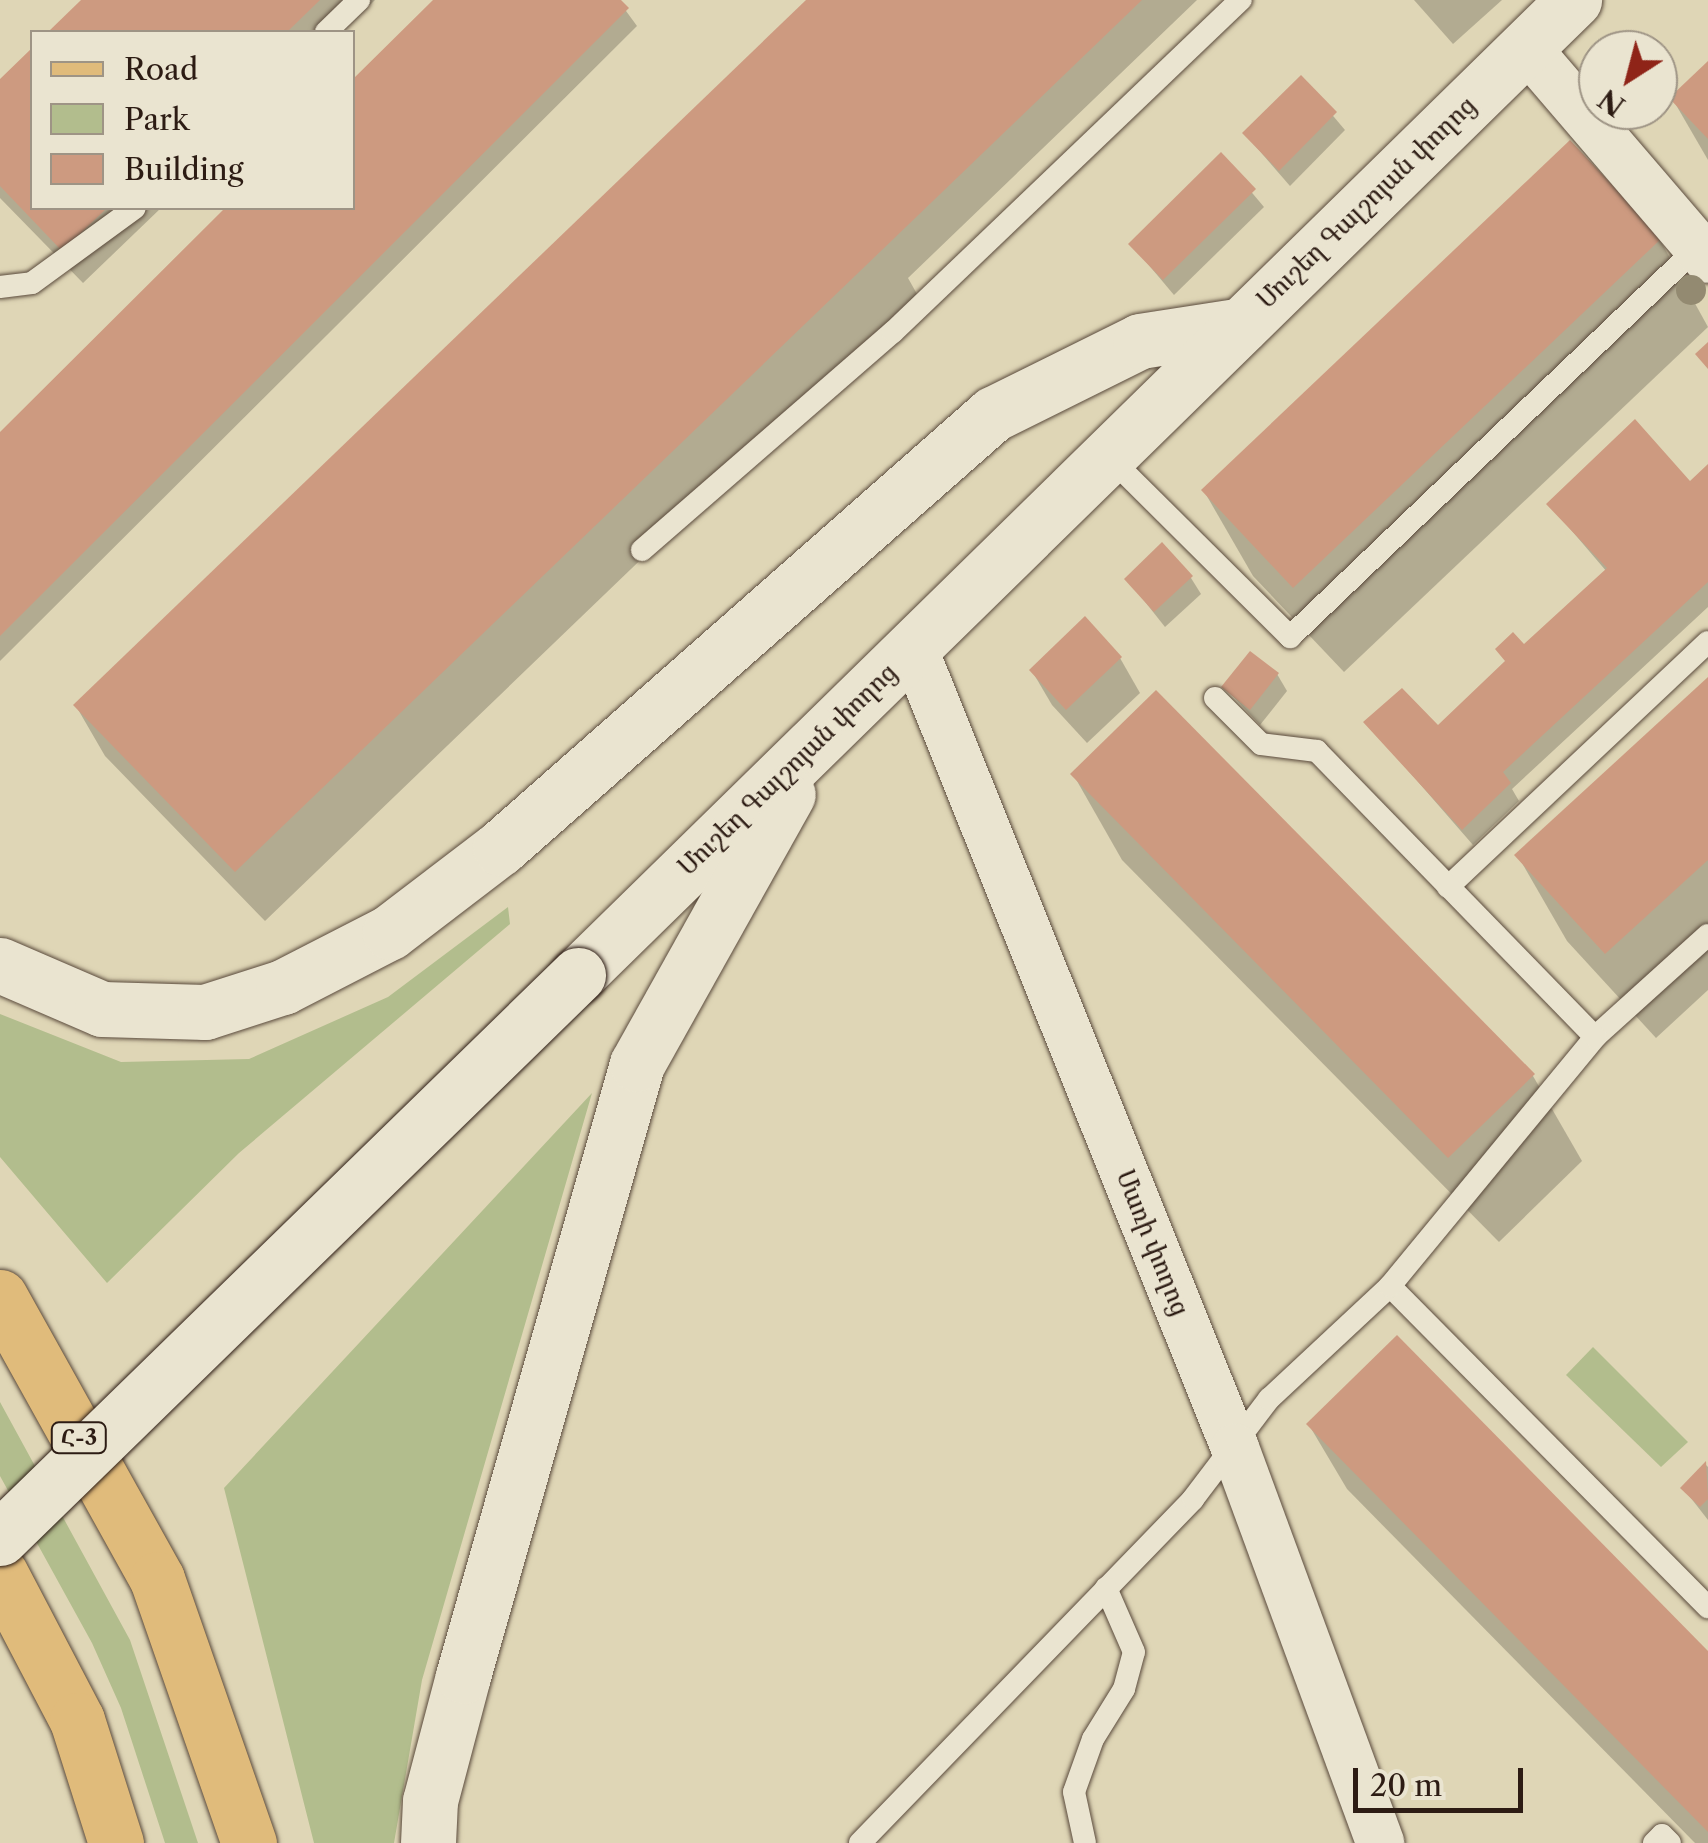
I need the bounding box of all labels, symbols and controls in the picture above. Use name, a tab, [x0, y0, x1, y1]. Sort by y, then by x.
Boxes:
legend	[30, 30, 355, 210]
north arrow	[1578, 30, 1678, 130]
text: Road	[124, 51, 198, 88]
text: N	[1592, 82, 1631, 124]
street label: Մուշեղ Գալշոյան փողոց	[1252, 91, 1482, 315]
text: Park	[124, 101, 189, 138]
text: Building	[124, 151, 244, 188]
street label: Մուշեղ Գալշոյան փողոց	[673, 658, 903, 882]
street label: Մառի փողոց	[1109, 1166, 1195, 1320]
road number: Հ-3	[49, 1421, 109, 1455]
scale bar	[1358, 1748, 1528, 1810]
text: 20 m	[1370, 1767, 1442, 1804]

